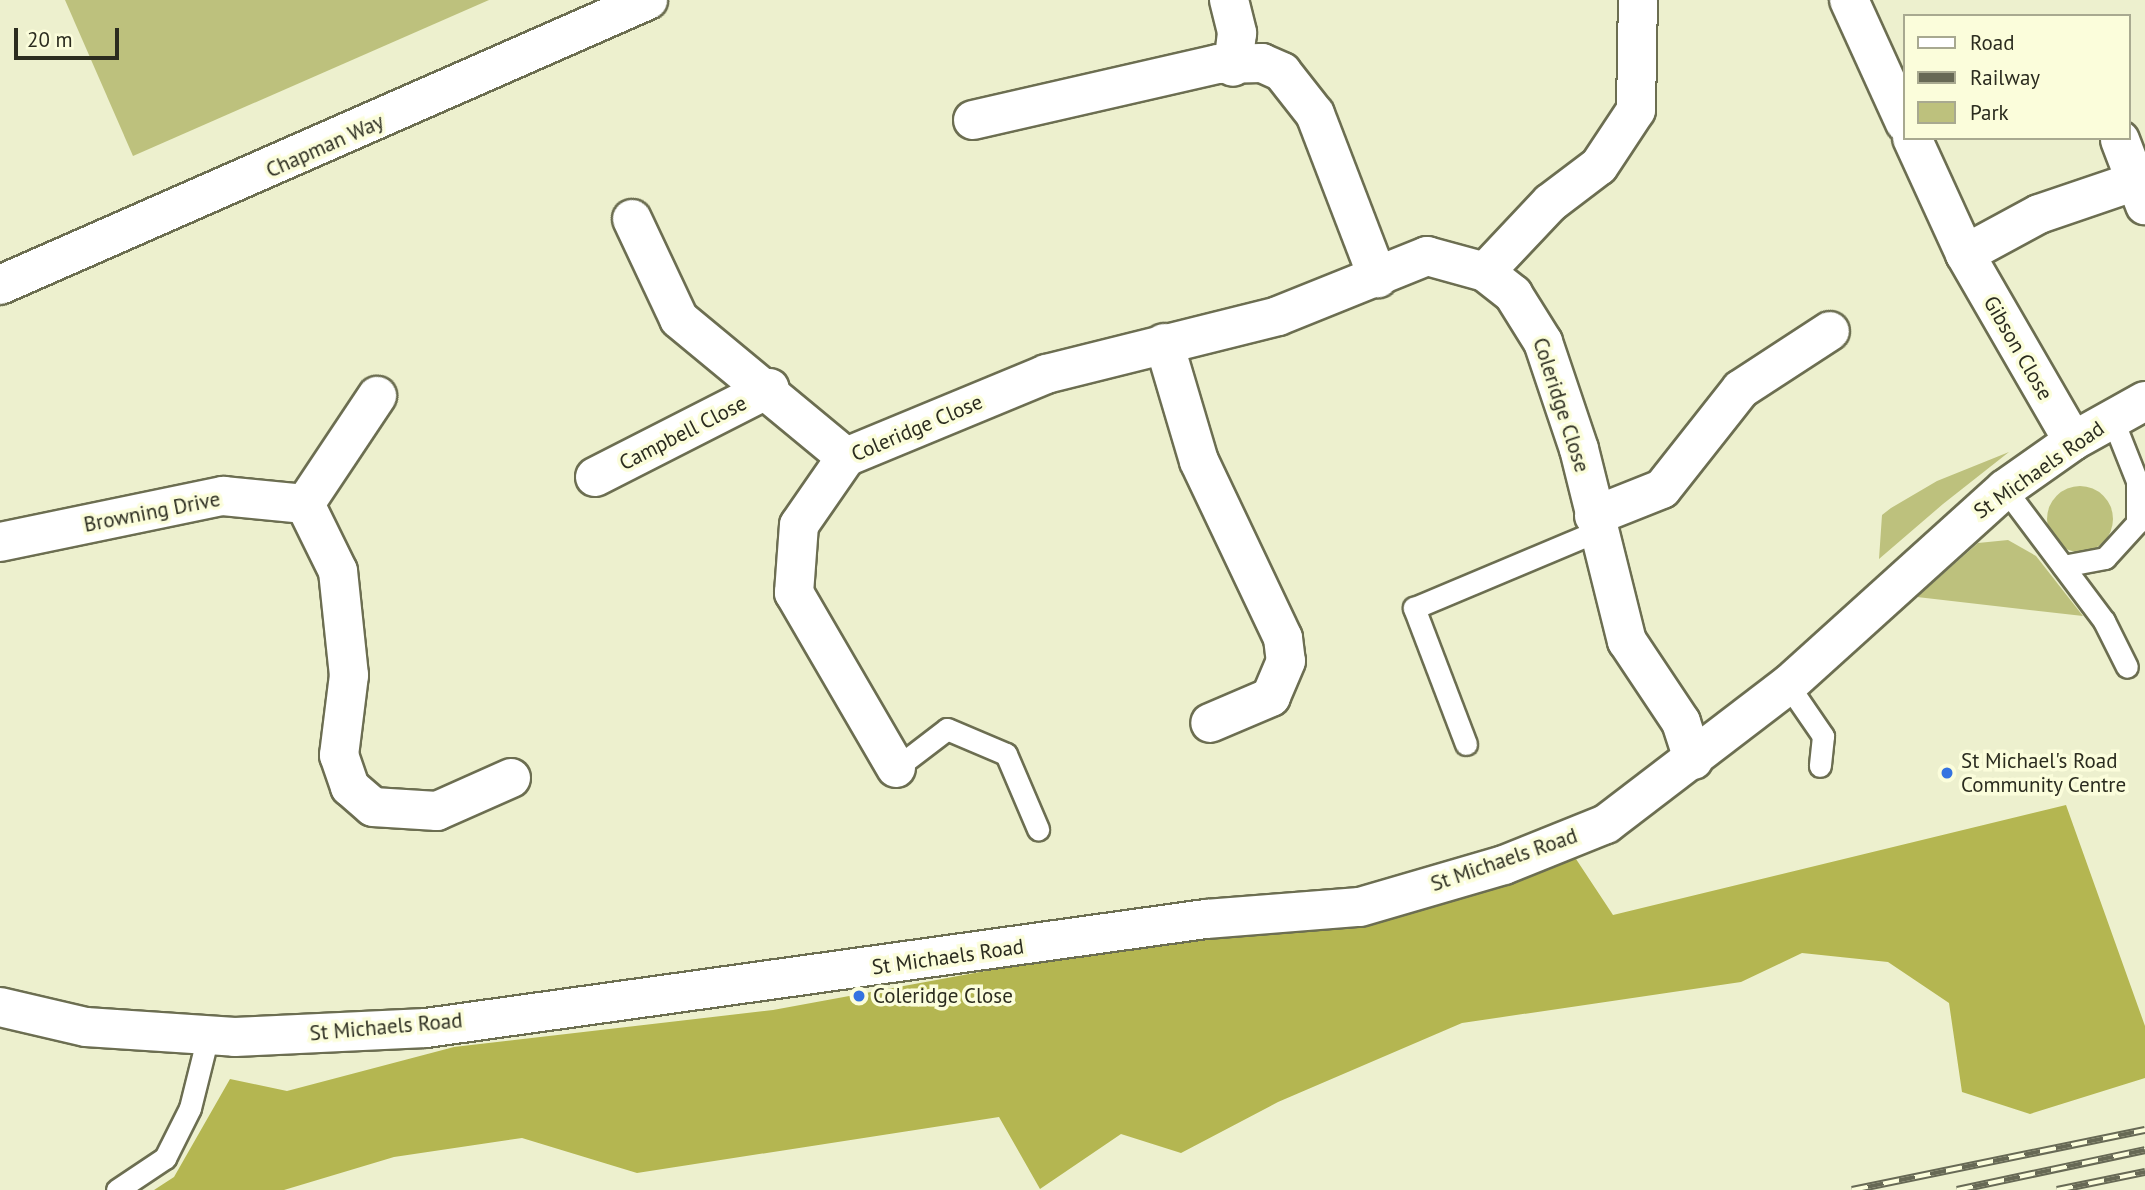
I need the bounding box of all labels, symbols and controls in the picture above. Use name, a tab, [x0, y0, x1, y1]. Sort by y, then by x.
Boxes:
scale bar	[18, 14, 122, 58]
legend	[1904, 14, 2131, 140]
text: 20 m	[27, 26, 73, 53]
text: Road	[1970, 29, 2014, 56]
text: Railway	[1970, 64, 2040, 91]
text: Park	[1970, 99, 2009, 126]
street label: Chapman Way	[262, 109, 388, 183]
street label: Gibson Close	[1978, 292, 2058, 404]
street label: Coleridge Close	[1527, 335, 1595, 475]
street label: Coleridge Close	[848, 389, 986, 467]
street label: Campbell Close	[615, 390, 751, 476]
street label: St Michaels Road	[1969, 416, 2109, 524]
street label: Browning Drive	[82, 486, 222, 538]
place label: St Michael's Road Community Centre	[1961, 748, 2127, 798]
marker: St Michael's Road Community Centre	[1939, 765, 1955, 781]
street label: St Michaels Road	[1427, 823, 1581, 897]
street label: St Michaels Road	[870, 934, 1026, 980]
place label: Coleridge Close	[873, 983, 1013, 1009]
marker: Coleridge Close	[851, 988, 867, 1004]
street label: St Michaels Road	[309, 1008, 463, 1046]

